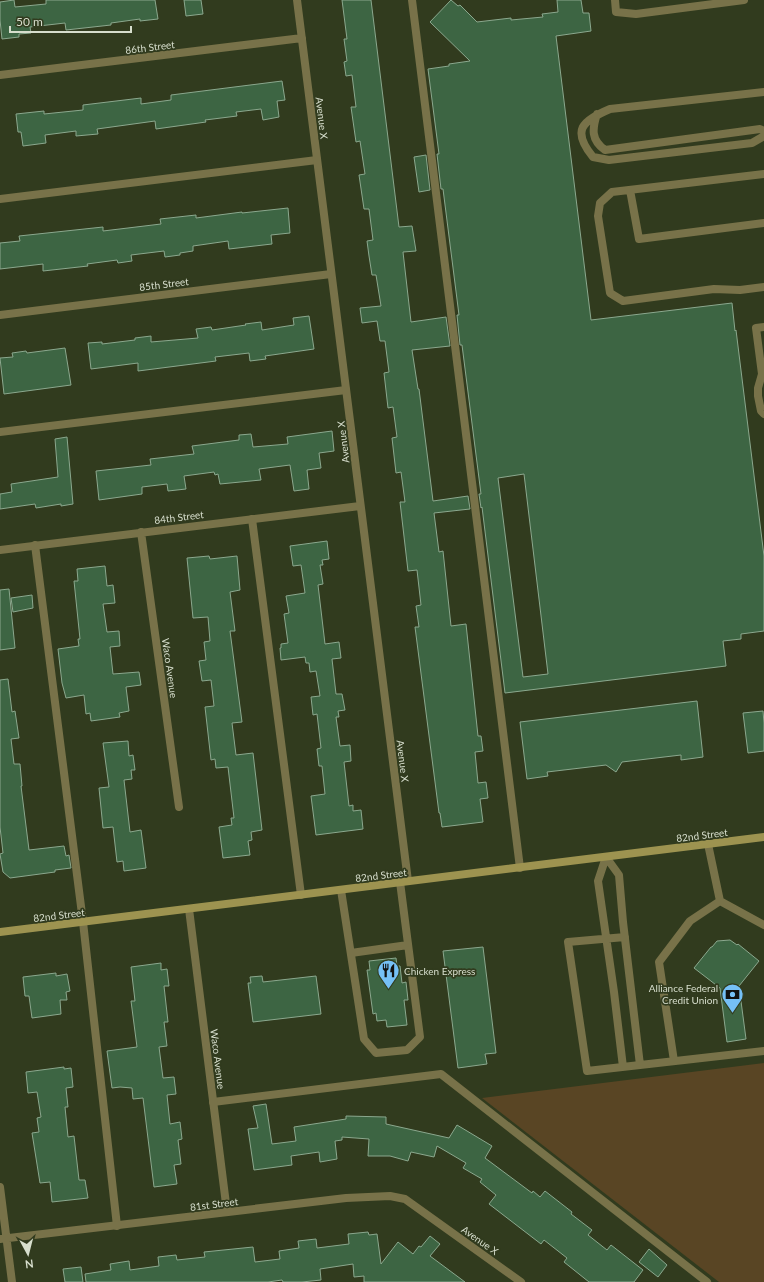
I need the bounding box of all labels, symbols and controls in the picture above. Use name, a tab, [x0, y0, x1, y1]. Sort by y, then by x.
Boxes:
scale bar	[10, 8, 131, 34]
text: 50 m	[16, 14, 43, 29]
street label: 86th Street	[125, 38, 176, 56]
street label: Avenue X	[313, 96, 331, 140]
street label: 85th Street	[139, 275, 190, 293]
street label: Avenue X	[334, 420, 352, 464]
street label: 84th Street	[154, 508, 205, 526]
street label: Waco Avenue	[160, 637, 180, 699]
street label: Avenue X	[394, 739, 412, 783]
street label: 82nd Street	[676, 826, 729, 844]
street label: 82nd Street	[355, 866, 408, 884]
street label: 82nd Street	[33, 906, 86, 924]
restaurant icon: Chicken Express	[375, 958, 401, 991]
place label: Chicken Express	[404, 965, 475, 977]
bank icon: Alliance Federal Credit Union	[720, 981, 746, 1014]
place label: Alliance Federal Credit Union	[649, 982, 718, 1006]
street label: Waco Avenue	[208, 1028, 228, 1090]
street label: 81st Street	[189, 1195, 239, 1213]
street label: Avenue X	[459, 1223, 501, 1257]
north arrow	[8, 1234, 48, 1274]
text: N	[24, 1257, 34, 1271]

